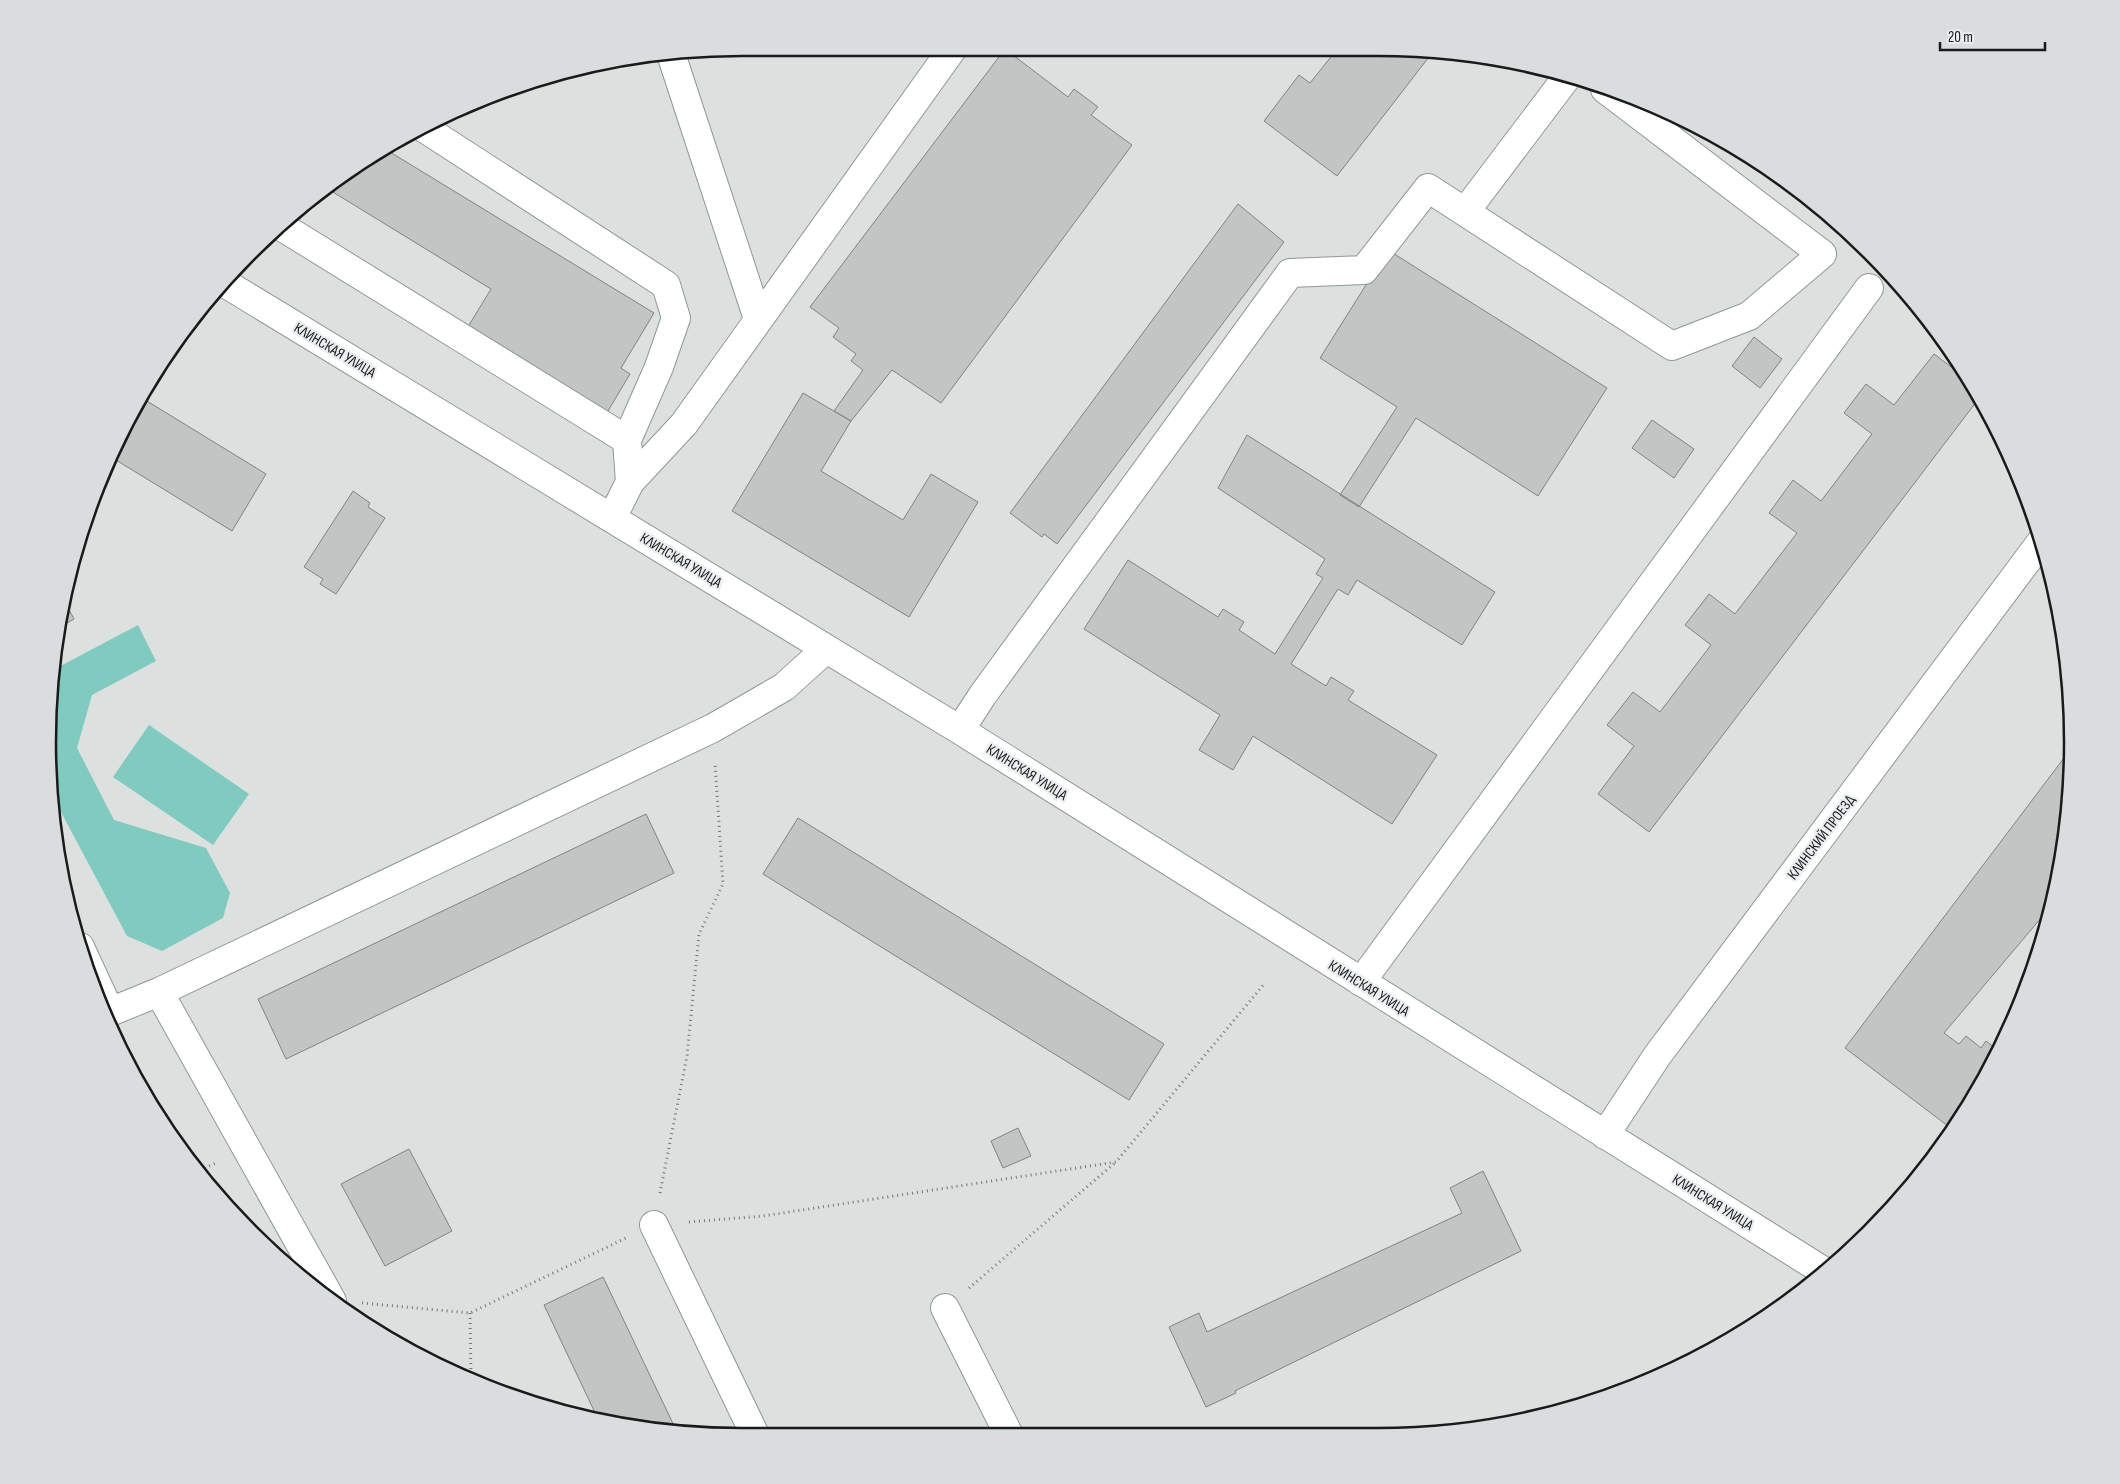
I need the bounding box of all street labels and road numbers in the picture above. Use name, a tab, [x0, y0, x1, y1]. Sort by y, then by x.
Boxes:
street label: КЛИНСКАЯ УЛИЦА	[290, 319, 380, 383]
street label: КЛИНСКАЯ УЛИЦА	[636, 529, 726, 593]
street label: КЛИНСКАЯ УЛИЦА	[983, 740, 1071, 805]
street label: КЛИНСКИЙ ПРОЕЗД	[1783, 790, 1860, 883]
street label: КЛИНСКАЯ УЛИЦА	[1325, 956, 1413, 1021]
street label: КЛИНСКАЯ УЛИЦА	[1669, 1170, 1757, 1235]

